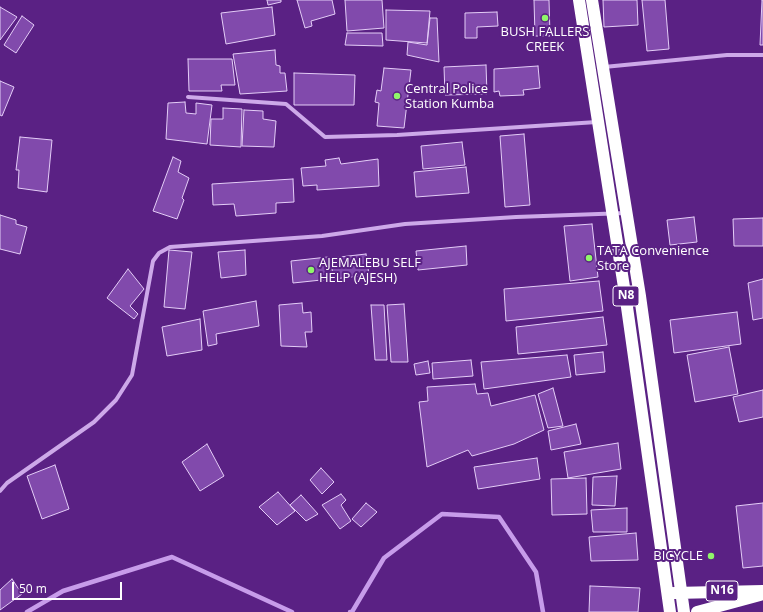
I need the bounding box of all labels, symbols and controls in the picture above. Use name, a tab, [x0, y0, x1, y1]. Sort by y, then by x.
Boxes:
marker: BUSH FALLERS CREEK	[540, 13, 550, 23]
place label: BUSH FALLERS CREEK	[501, 24, 589, 55]
place label: Central Police Station Kumba	[405, 81, 494, 112]
marker: Central Police Station Kumba	[392, 91, 402, 101]
place label: TATA Convenience Store	[597, 243, 709, 274]
marker: TATA Convenience Store	[584, 253, 594, 263]
place label: AJEMALEBU SELF HELP (AJESH)	[319, 255, 421, 286]
marker: AJEMALEBU SELF HELP (AJESH)	[306, 265, 316, 275]
road number: N8	[613, 286, 639, 306]
place label: BICYCLE	[653, 548, 703, 564]
marker: BICYCLE	[706, 551, 716, 561]
scale bar	[14, 574, 124, 600]
text: 50 m	[19, 580, 47, 597]
road number: N16	[706, 581, 738, 601]

